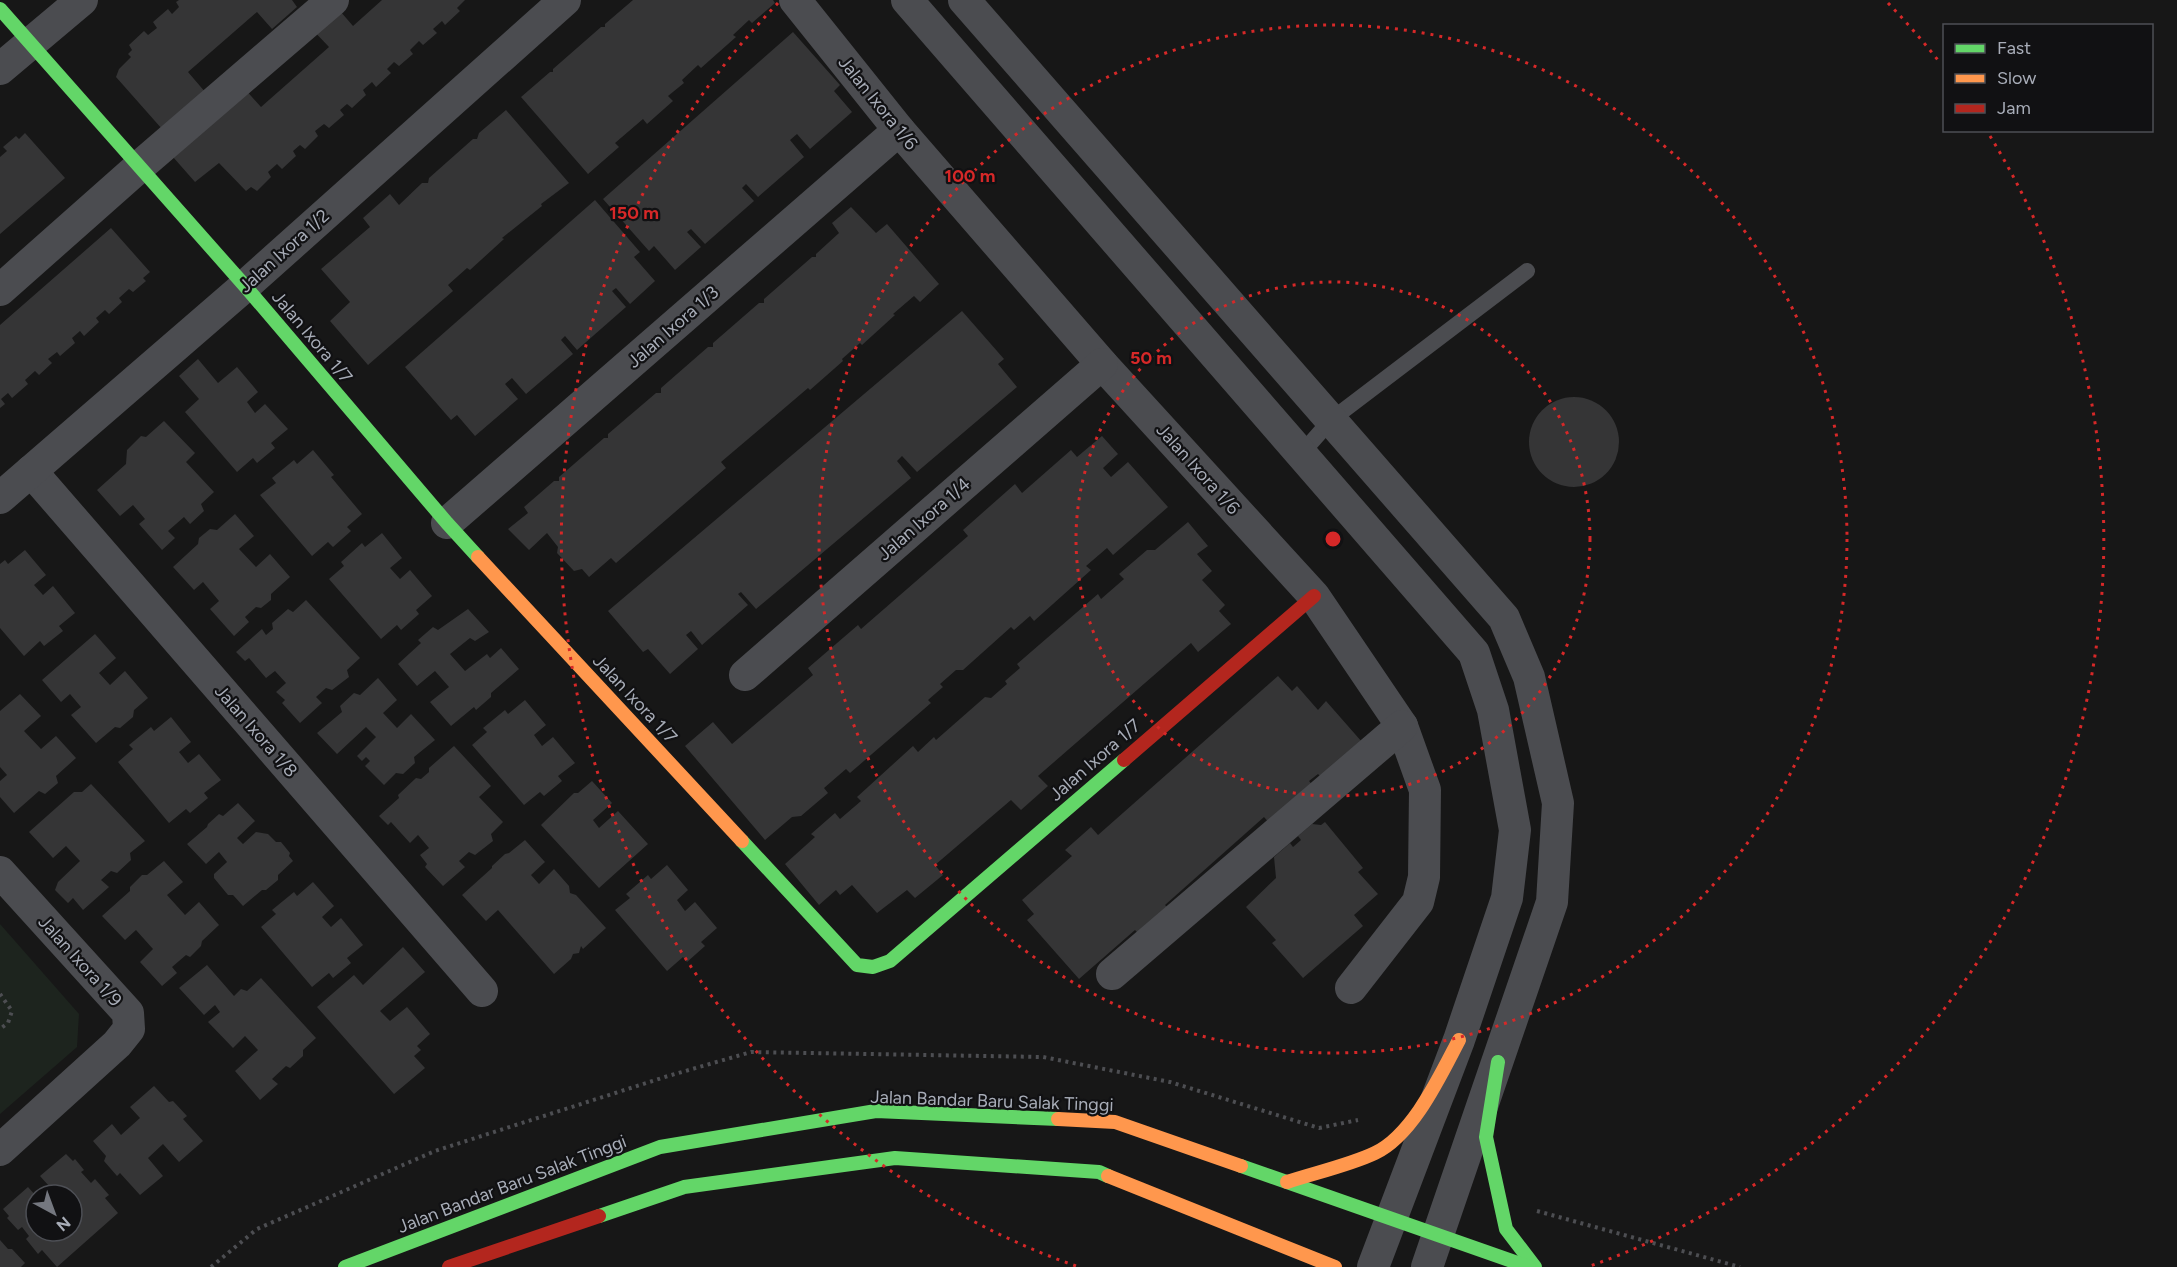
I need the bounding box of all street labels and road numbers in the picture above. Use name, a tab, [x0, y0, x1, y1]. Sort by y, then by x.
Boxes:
street label: Jalan Ixora 1/6	[834, 52, 922, 154]
street label: Jalan Ixora 1/2	[234, 205, 334, 297]
street label: Jalan Ixora 1/3	[623, 281, 723, 373]
street label: Jalan Ixora 1/7	[267, 286, 357, 388]
street label: Jalan Ixora 1/6	[1152, 419, 1244, 519]
street label: Jalan Ixora 1/4	[873, 473, 975, 565]
street label: Jalan Ixora 1/7	[588, 650, 682, 748]
street label: Jalan Ixora 1/8	[210, 680, 302, 782]
street label: Jalan Ixora 1/7	[1045, 714, 1145, 806]
street label: Jalan Ixora 1/9	[34, 911, 126, 1011]
street label: Jalan Bandar Baru Salak Tinggi	[870, 1086, 1114, 1116]
street label: Jalan Bandar Baru Salak Tinggi	[394, 1130, 630, 1238]

